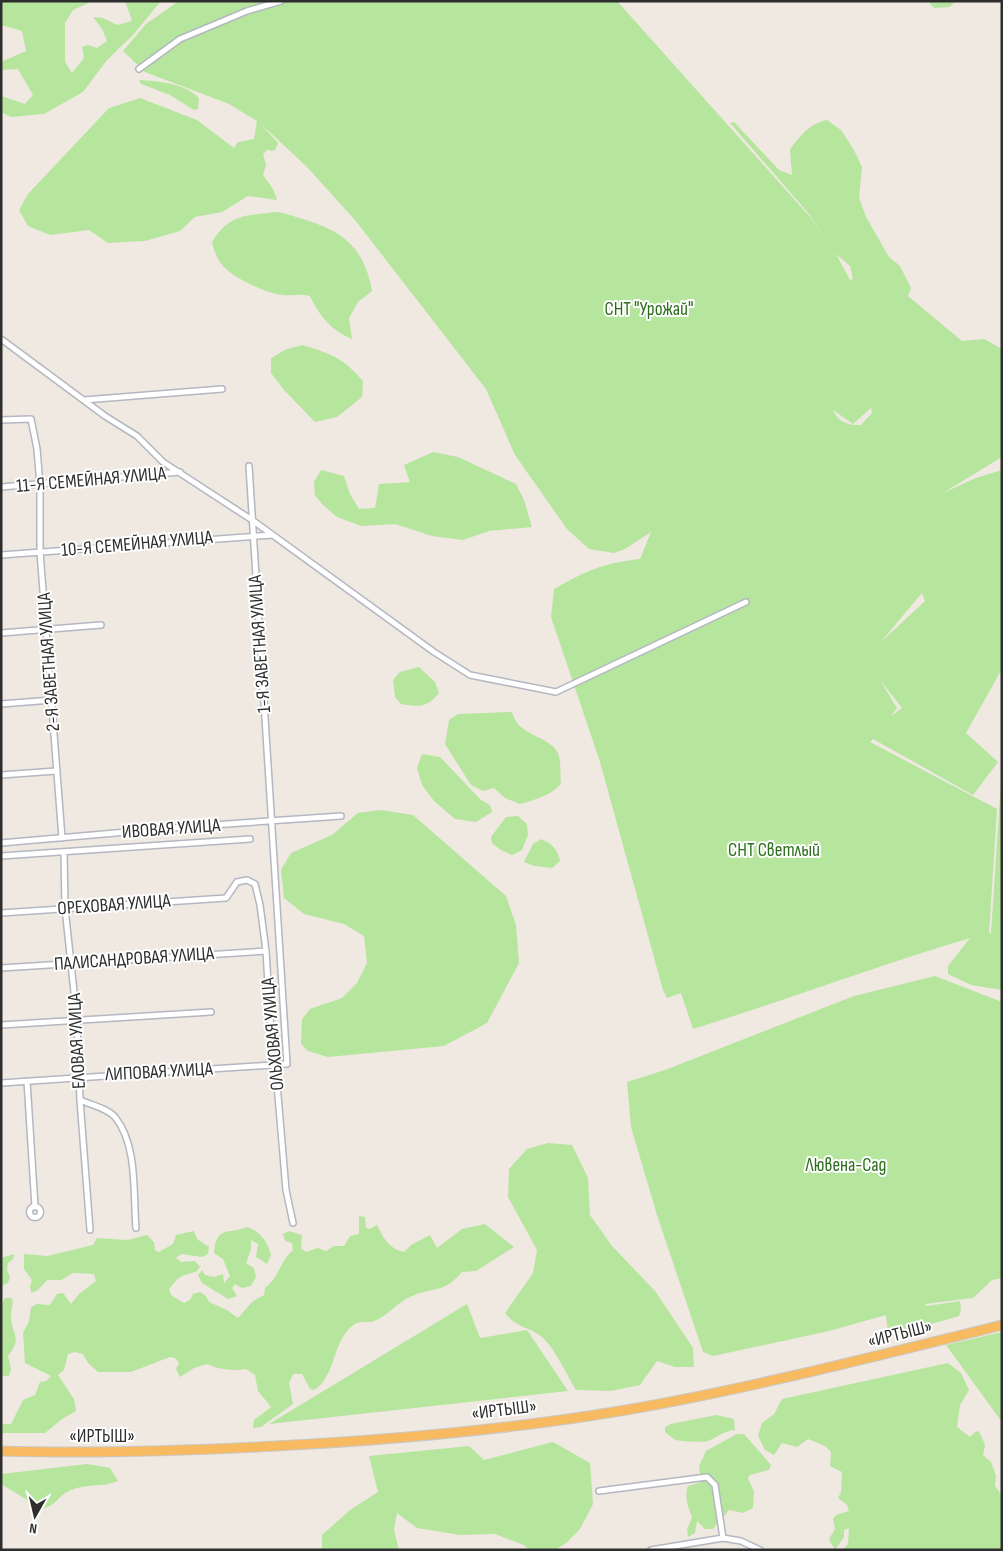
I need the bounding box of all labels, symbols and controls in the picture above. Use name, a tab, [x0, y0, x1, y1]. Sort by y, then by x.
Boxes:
park label: СНТ "Урожай"	[604, 298, 694, 321]
street label: 11-Я СЕМЕЙНАЯ УЛИЦА	[15, 462, 168, 498]
street label: 10-Я СЕМЕЙНАЯ УЛИЦА	[60, 526, 215, 562]
street label: 1-Я ЗАВЕТНАЯ УЛИЦА	[244, 573, 276, 714]
street label: 2-Я ЗАВЕТНАЯ УЛИЦА	[33, 591, 65, 732]
street label: ИВОВАЯ УЛИЦА	[121, 814, 222, 844]
park label: СНТ Светлый	[728, 839, 820, 862]
street label: ОРЕХОВАЯ УЛИЦА	[57, 890, 172, 920]
street label: ПАЛИСАНДРОВАЯ УЛИЦА	[53, 942, 216, 976]
street label: ОЛЬХОВАЯ УЛИЦА	[257, 976, 289, 1091]
street label: ЕЛОВАЯ УЛИЦА	[63, 992, 91, 1089]
street label: ЛИПОВАЯ УЛИЦА	[104, 1058, 214, 1086]
park label: Лювена-Сад	[805, 1154, 886, 1177]
street label: «ИРТЫШ»	[865, 1315, 935, 1353]
street label: «ИРТЫШ»	[470, 1395, 538, 1425]
street label: «ИРТЫШ»	[69, 1425, 135, 1448]
north arrow	[10, 1491, 60, 1541]
text: N	[28, 1519, 38, 1537]

